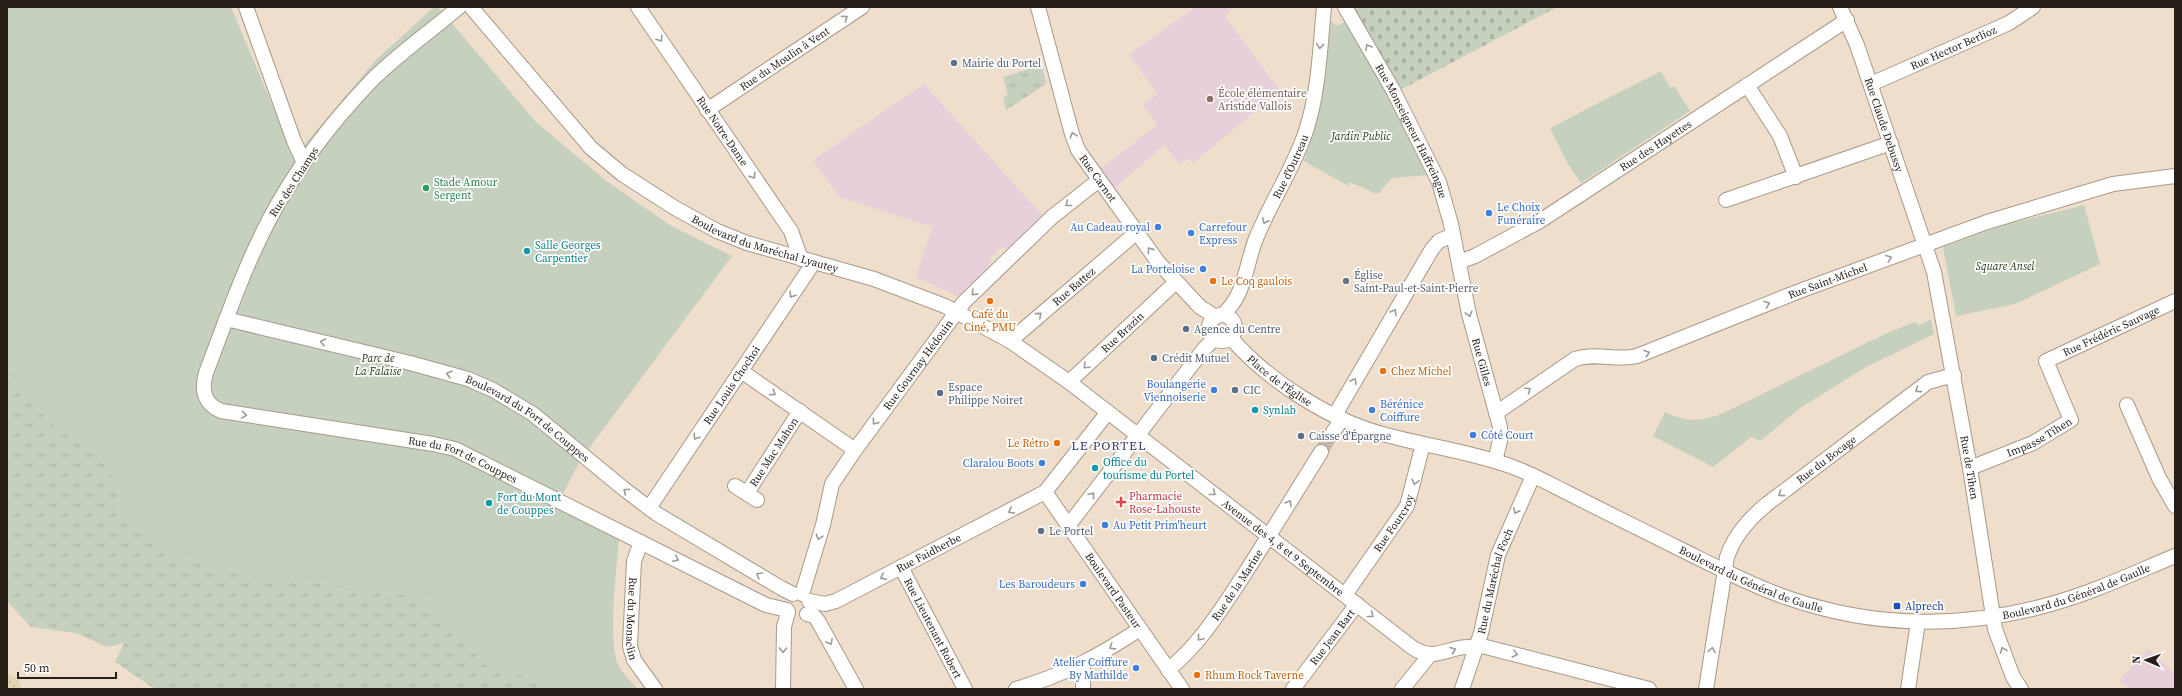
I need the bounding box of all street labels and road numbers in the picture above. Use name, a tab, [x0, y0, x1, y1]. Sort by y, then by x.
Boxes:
street label: Rue Hector Berlioz	[1908, 22, 1999, 73]
street label: Rue du Moulin à Vent	[737, 23, 833, 94]
street label: Rue Monseigneur Haffreingue	[1372, 61, 1451, 200]
street label: Rue Claude Debussy	[1861, 75, 1907, 175]
street label: Rue Notre-Dame	[693, 93, 752, 169]
street label: Rue des Hayettes	[1617, 116, 1695, 174]
street label: Rue d'Outreau	[1269, 132, 1312, 201]
street label: Rue des Champs	[266, 144, 322, 220]
street label: Rue Carnot	[1076, 151, 1120, 205]
street label: Boulevard du Maréchal Lyautey	[689, 211, 840, 276]
street label: Rue Saint-Michel	[1786, 259, 1869, 302]
street label: Rue Battez	[1049, 264, 1098, 309]
street label: Rue Frédéric Sauvage	[2060, 302, 2162, 360]
street label: Rue Brazin	[1098, 308, 1147, 356]
street label: Rue Gournay Hédouin	[879, 316, 956, 413]
street label: Rue Gilles	[1468, 336, 1496, 388]
street label: Rue Louis Chochoi	[700, 343, 763, 427]
street label: Place de l'Église	[1244, 351, 1315, 410]
street label: Boulevard du Fort de Couppes	[463, 371, 593, 465]
street label: Impasse Tihen	[2004, 413, 2075, 460]
street label: Rue Mac Mahon	[746, 414, 802, 489]
street label: Rue du Bocage	[1793, 431, 1860, 487]
street label: Rue du Fort de Couppes	[407, 433, 520, 487]
street label: Rue de Tihen	[1957, 434, 1982, 501]
street label: Rue Fourcroy	[1370, 493, 1417, 555]
street label: Avenue des 4, 8 et 9 Septembre	[1219, 496, 1347, 600]
street label: Rue du Maréchal Foch	[1474, 525, 1517, 635]
street label: Rue Faidherbe	[893, 529, 964, 576]
street label: Boulevard du Général de Gaulle	[1677, 542, 1825, 616]
street label: Rue de la Marine	[1208, 546, 1266, 624]
street label: Boulevard Pasteur	[1082, 549, 1145, 632]
street label: Boulevard du Général de Gaulle	[2001, 560, 2153, 623]
street label: Rue Lieutenant Robert	[901, 575, 966, 681]
street label: Rue du Monaclin	[622, 577, 641, 662]
street label: Rue Jean Bart	[1306, 606, 1358, 668]

